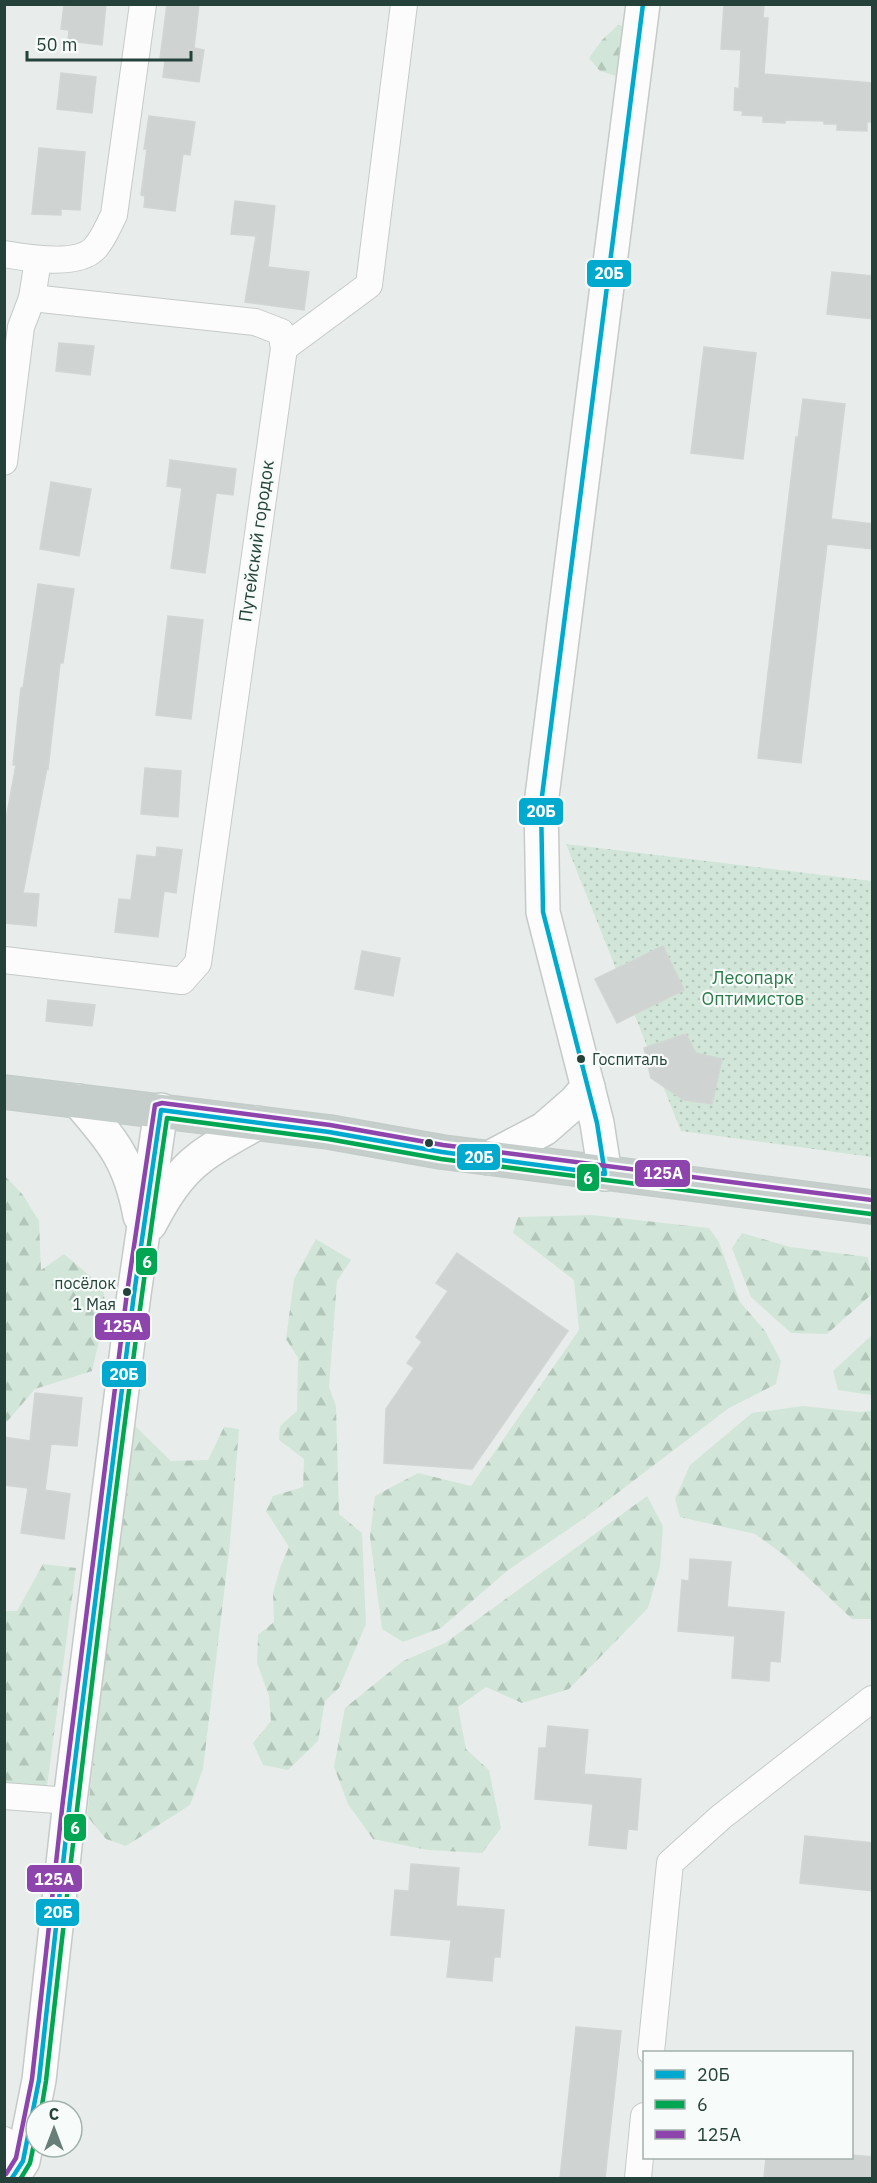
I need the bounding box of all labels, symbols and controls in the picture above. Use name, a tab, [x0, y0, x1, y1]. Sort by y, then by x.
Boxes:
scale bar	[27, 24, 190, 62]
text: 50 m	[36, 33, 78, 56]
line badge: 20Б	[586, 259, 632, 288]
text: 20Б	[594, 263, 624, 283]
street label: Путейский городок	[233, 458, 279, 624]
line badge: 20Б	[518, 797, 564, 826]
text: 20Б	[526, 801, 556, 821]
park label: Лесопарк Оптимистов	[702, 966, 804, 1010]
place label: Госпиталь	[592, 1049, 667, 1069]
marker: Госпиталь	[575, 1053, 587, 1065]
unlabelled marker	[423, 1137, 435, 1149]
line badge: 20Б	[456, 1143, 501, 1171]
text: 20Б	[464, 1147, 494, 1167]
line badge: 125А	[634, 1159, 691, 1188]
line badge: 6	[576, 1163, 600, 1192]
text: 125А	[643, 1163, 683, 1183]
text: 6	[583, 1168, 593, 1188]
line badge: 6	[135, 1247, 158, 1276]
text: 6	[142, 1252, 152, 1272]
place label: посёлок 1 Мая	[54, 1273, 116, 1314]
marker: посёлок 1 Мая	[121, 1286, 133, 1298]
line badge: 125А	[94, 1312, 151, 1341]
text: 125А	[103, 1316, 143, 1336]
line badge: 20Б	[101, 1360, 147, 1388]
text: 20Б	[109, 1364, 139, 1384]
line badge: 6	[63, 1813, 87, 1842]
text: 6	[70, 1818, 80, 1838]
line badge: 125А	[26, 1864, 83, 1893]
text: 125А	[34, 1869, 74, 1889]
line badge: 20Б	[35, 1898, 80, 1927]
text: 20Б	[43, 1902, 73, 1922]
legend	[643, 2051, 853, 2159]
text: 20Б	[697, 2063, 730, 2086]
text: 6	[697, 2093, 708, 2116]
north arrow	[24, 2099, 84, 2159]
text: С	[49, 2104, 59, 2124]
text: 125А	[697, 2123, 741, 2146]

